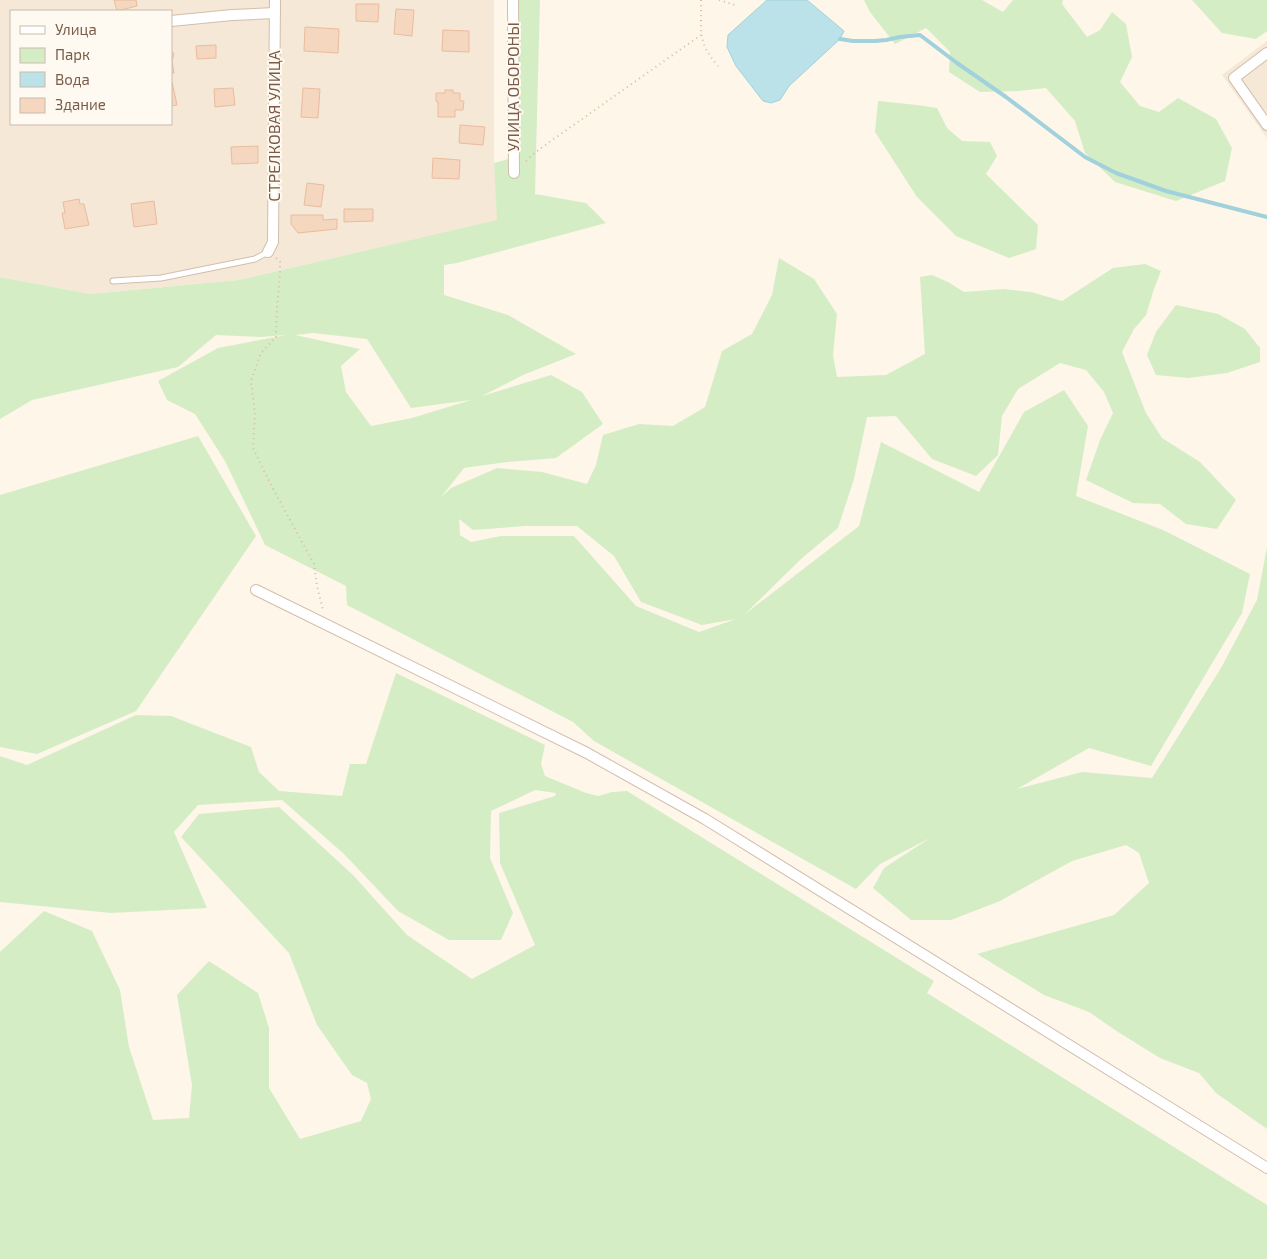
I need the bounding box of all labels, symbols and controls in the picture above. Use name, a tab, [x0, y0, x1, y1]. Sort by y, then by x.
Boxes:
legend	[10, 10, 172, 125]
text: Улица	[55, 20, 97, 38]
street label: УЛИЦА ОБОРОНЫ	[503, 22, 522, 152]
text: Парк	[55, 45, 90, 63]
street label: СТРЕЛКОВАЯ УЛИЦА	[264, 50, 283, 202]
text: Вода	[55, 70, 90, 88]
text: Здание	[55, 95, 106, 113]

